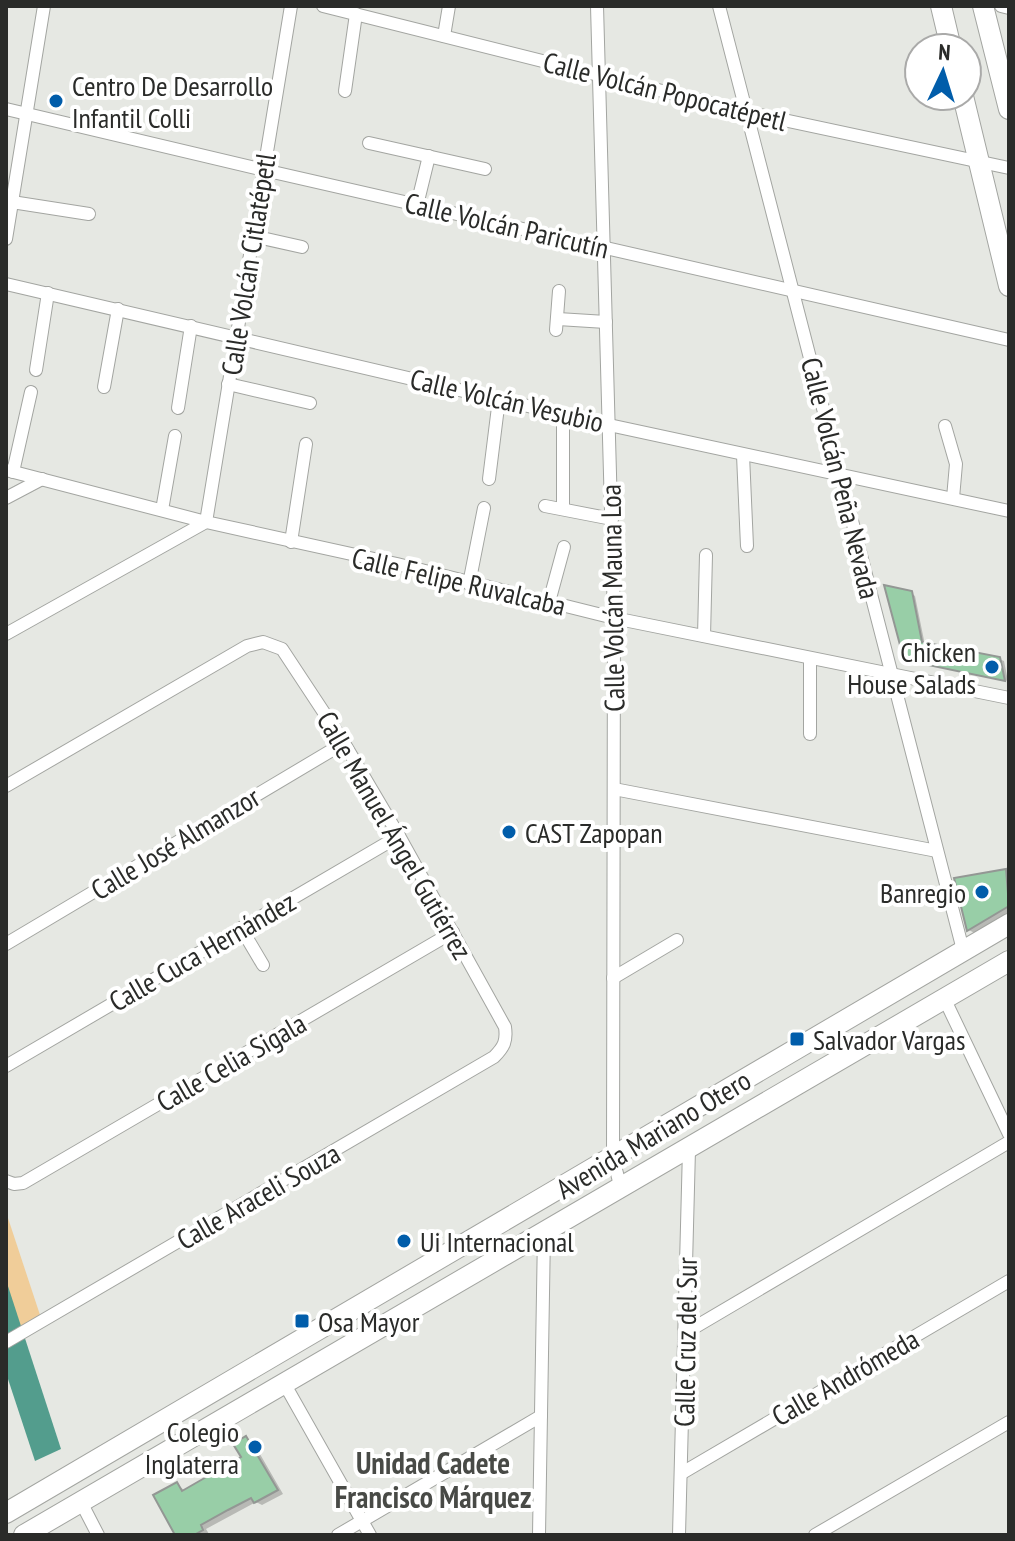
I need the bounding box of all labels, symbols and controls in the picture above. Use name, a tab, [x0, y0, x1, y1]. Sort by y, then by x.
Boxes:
north arrow	[903, 32, 983, 112]
text: N	[937, 38, 951, 66]
street label: Calle Volcán Popocatépetl	[539, 43, 791, 139]
place label: Centro De Desarrollo Infantil Colli	[72, 67, 273, 136]
marker: Centro De Desarrollo Infantil Colli	[47, 92, 65, 110]
street label: Calle Volcán Citlatépetl	[212, 150, 284, 378]
street label: Calle Volcán Paricutín	[401, 184, 613, 266]
street label: Calle Volcán Peña Nevada	[793, 353, 889, 603]
street label: Calle Volcán Vesubio	[407, 360, 607, 440]
street label: Calle Volcán Mauna Loa	[592, 484, 632, 712]
street label: Calle Felipe Ruvalcaba	[348, 538, 570, 624]
place label: Chicken House Salads	[847, 633, 976, 702]
marker: Chicken House Salads	[983, 658, 1001, 676]
street label: Calle Manuel Ángel Gutiérrez	[309, 704, 481, 966]
street label: Calle José Almanzor	[84, 778, 266, 908]
place label: CAST Zapopan	[525, 814, 662, 851]
marker: CAST Zapopan	[500, 823, 518, 841]
place label: Banregio	[880, 874, 966, 911]
street label: Calle Cuca Hernández	[102, 883, 302, 1019]
marker: Banregio	[973, 883, 991, 901]
street label: Calle Celia Sigala	[150, 1004, 312, 1120]
place label: Salvador Vargas	[813, 1021, 965, 1058]
marker: Salvador Vargas	[788, 1030, 806, 1048]
street label: Avenida Mariano Otero	[549, 1061, 757, 1207]
street label: Calle Araceli Souza	[170, 1134, 346, 1258]
place label: Ui Internacional	[420, 1223, 574, 1260]
marker: Ui Internacional	[395, 1232, 413, 1250]
street label: Calle Cruz del Sur	[665, 1256, 705, 1427]
place label: Osa Mayor	[318, 1303, 420, 1340]
marker: Osa Mayor	[293, 1312, 311, 1330]
street label: Calle Andrómeda	[765, 1320, 925, 1434]
place label: Colegio Inglaterra	[145, 1413, 239, 1482]
marker: Colegio Inglaterra	[246, 1438, 264, 1456]
district label: Unidad Cadete Francisco Márquez	[335, 1443, 531, 1516]

